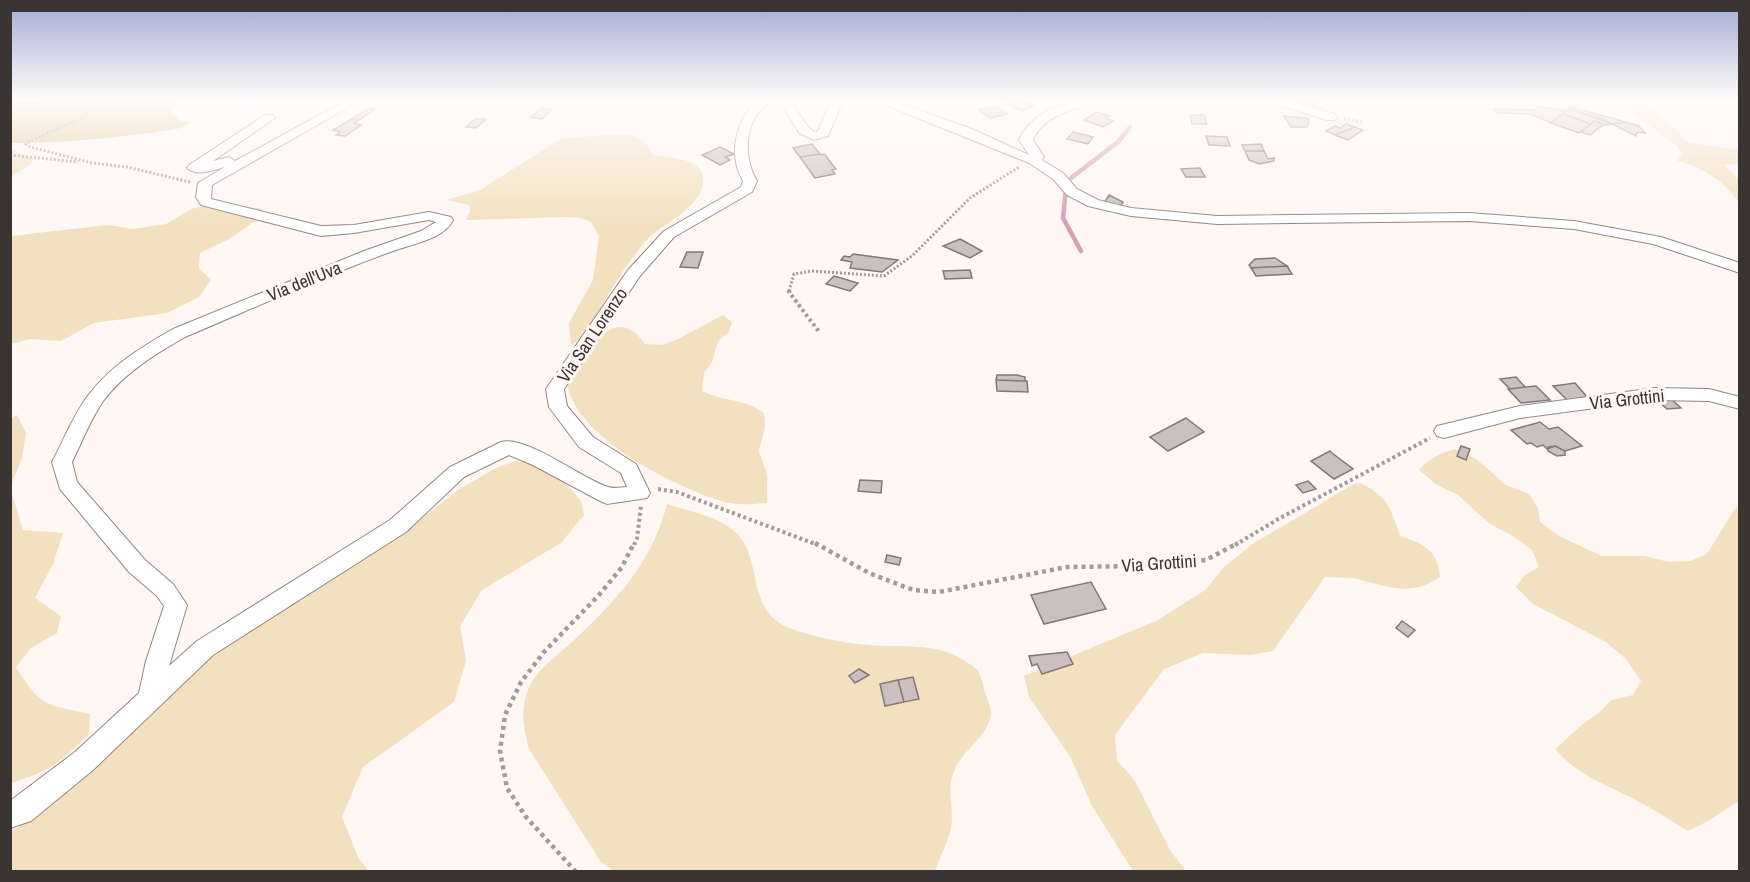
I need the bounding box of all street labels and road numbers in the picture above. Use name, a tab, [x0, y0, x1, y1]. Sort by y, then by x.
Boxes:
street label: Via dell'Uva	[263, 255, 345, 307]
street label: Via San Lorenzo	[551, 283, 633, 387]
street label: Via Grottini	[1588, 383, 1666, 415]
street label: Via Grottini	[1121, 548, 1197, 578]

